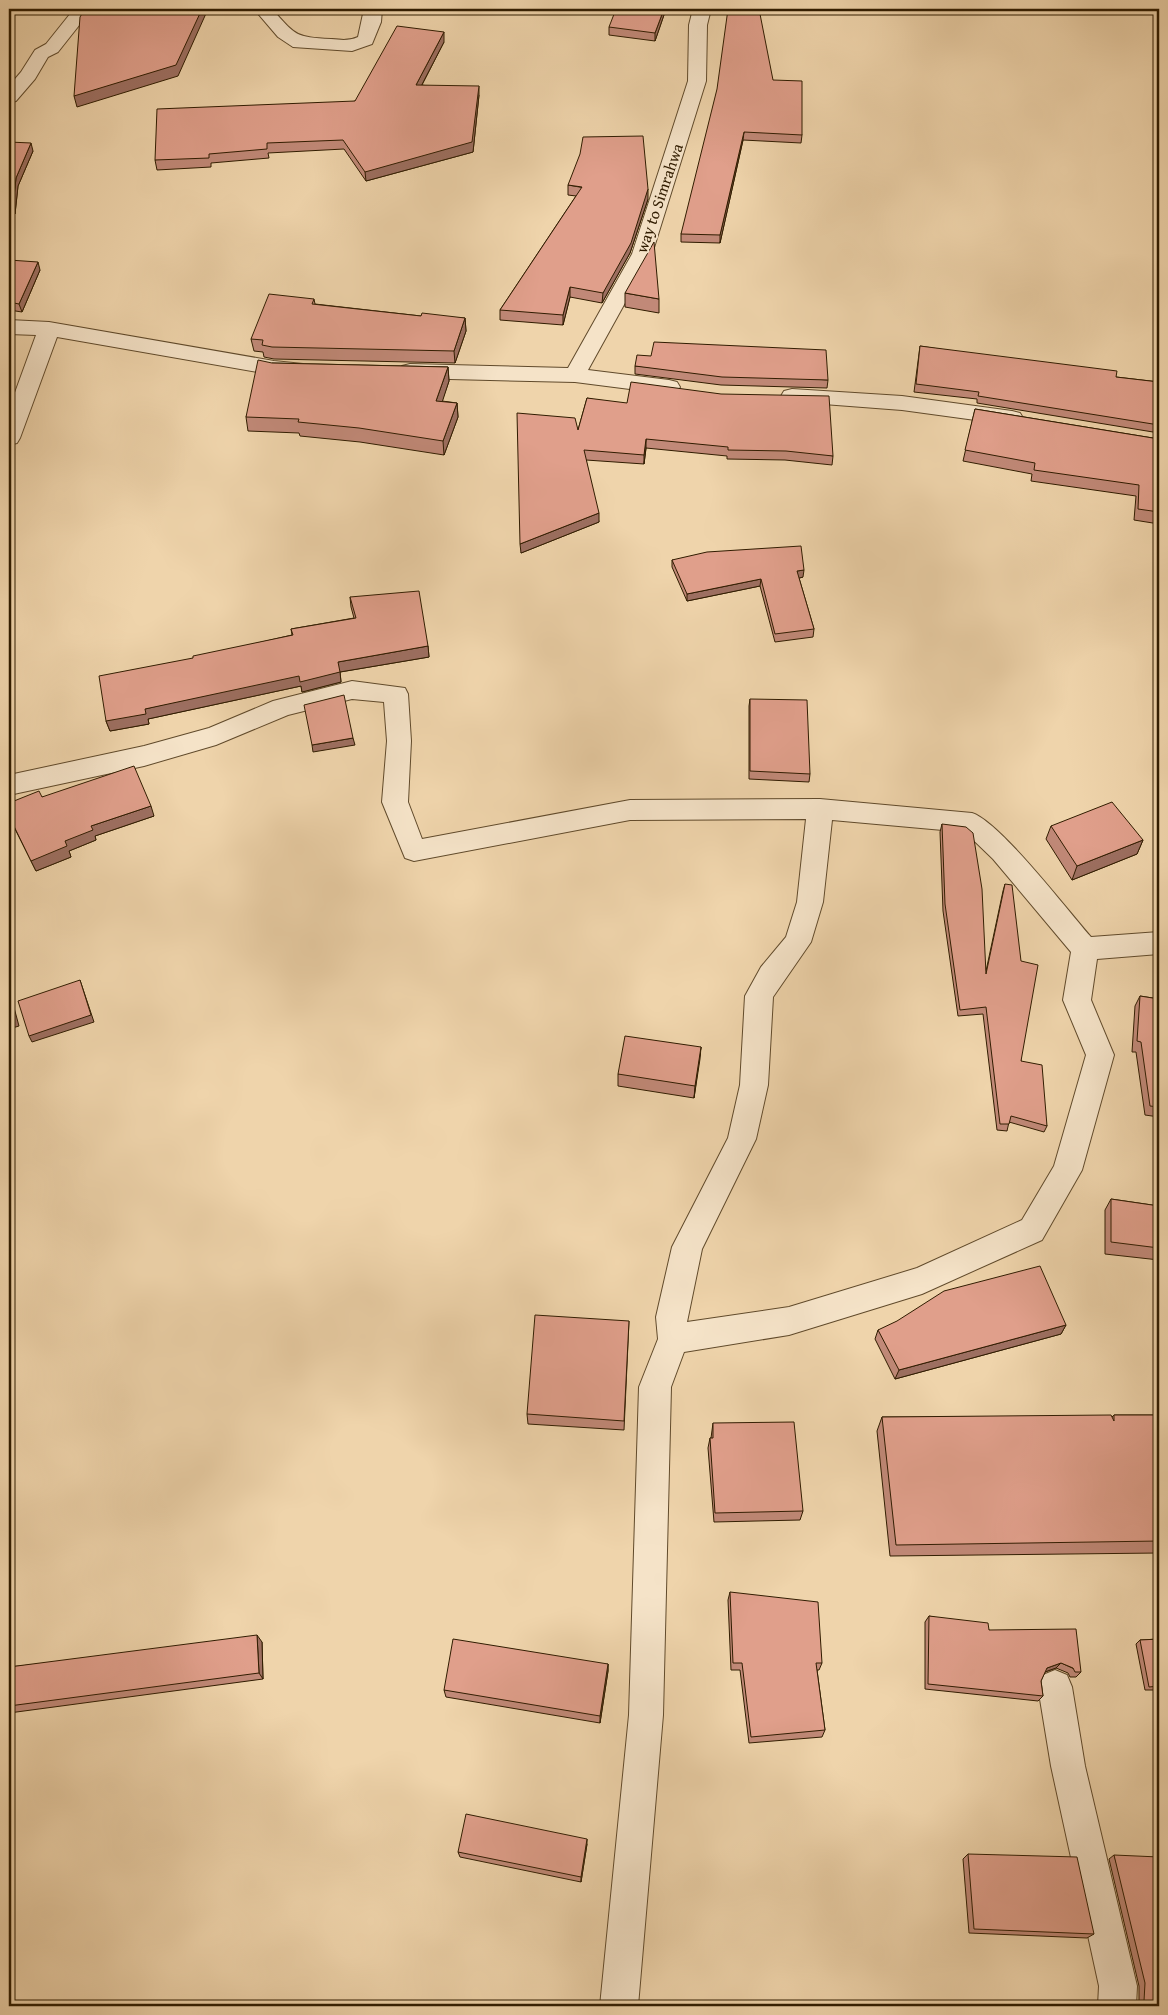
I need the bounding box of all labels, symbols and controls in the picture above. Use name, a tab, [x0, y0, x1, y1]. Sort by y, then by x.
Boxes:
street label: way to Simrahwa	[629, 140, 689, 256]

